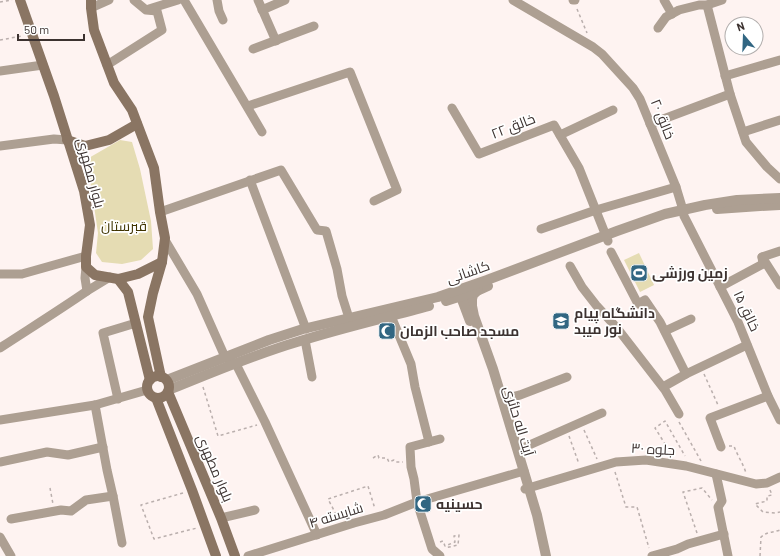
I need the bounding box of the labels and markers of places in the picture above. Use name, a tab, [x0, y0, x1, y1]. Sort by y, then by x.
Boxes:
sports icon: زمین ورزشی	[629, 263, 649, 283]
place label: زمین ورزشی	[652, 264, 728, 282]
place label: دانشگاه پیام نور میبد	[574, 304, 655, 338]
school or university icon: دانشگاه پیام نور میبد	[551, 311, 571, 331]
mosque icon: مسجد صاحب الزمان	[377, 321, 397, 341]
place label: مسجد صاحب الزمان	[400, 322, 519, 340]
mosque icon: حسینیه	[413, 494, 433, 514]
place label: حسینیه	[436, 495, 482, 512]

